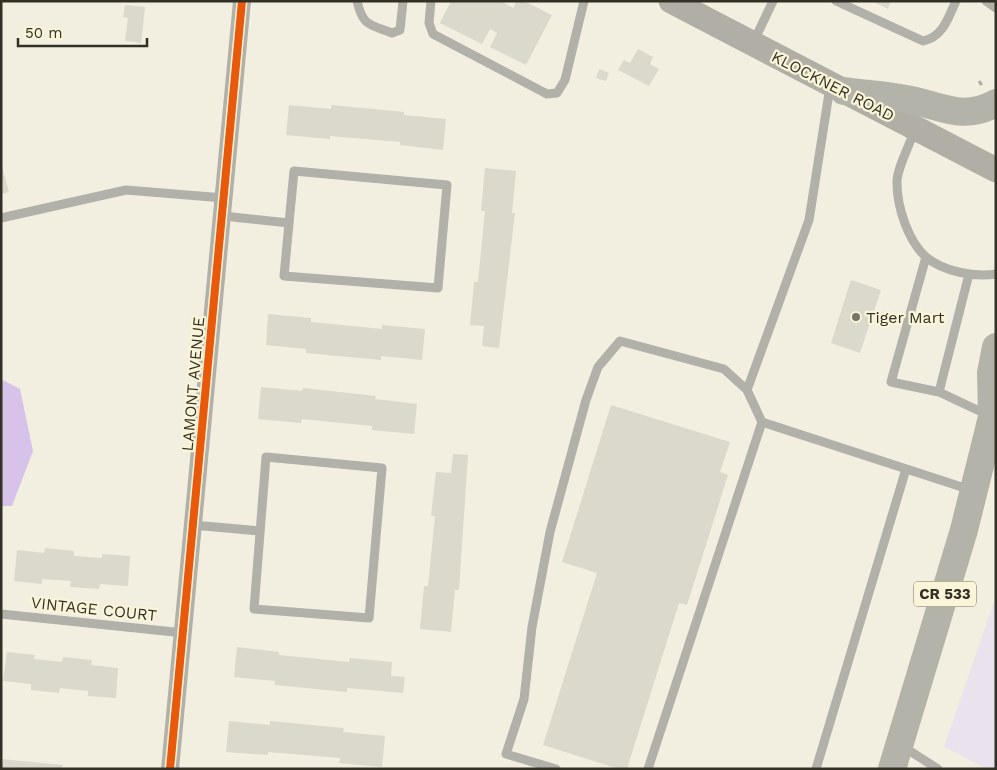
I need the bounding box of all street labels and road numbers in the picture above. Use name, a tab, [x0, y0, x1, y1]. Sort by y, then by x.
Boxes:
street label: KLOCKNER ROAD	[768, 47, 898, 125]
street label: LAMONT AVENUE	[178, 316, 208, 452]
road number: CR 533	[914, 582, 976, 606]
street label: VINTAGE COURT	[30, 593, 158, 625]

